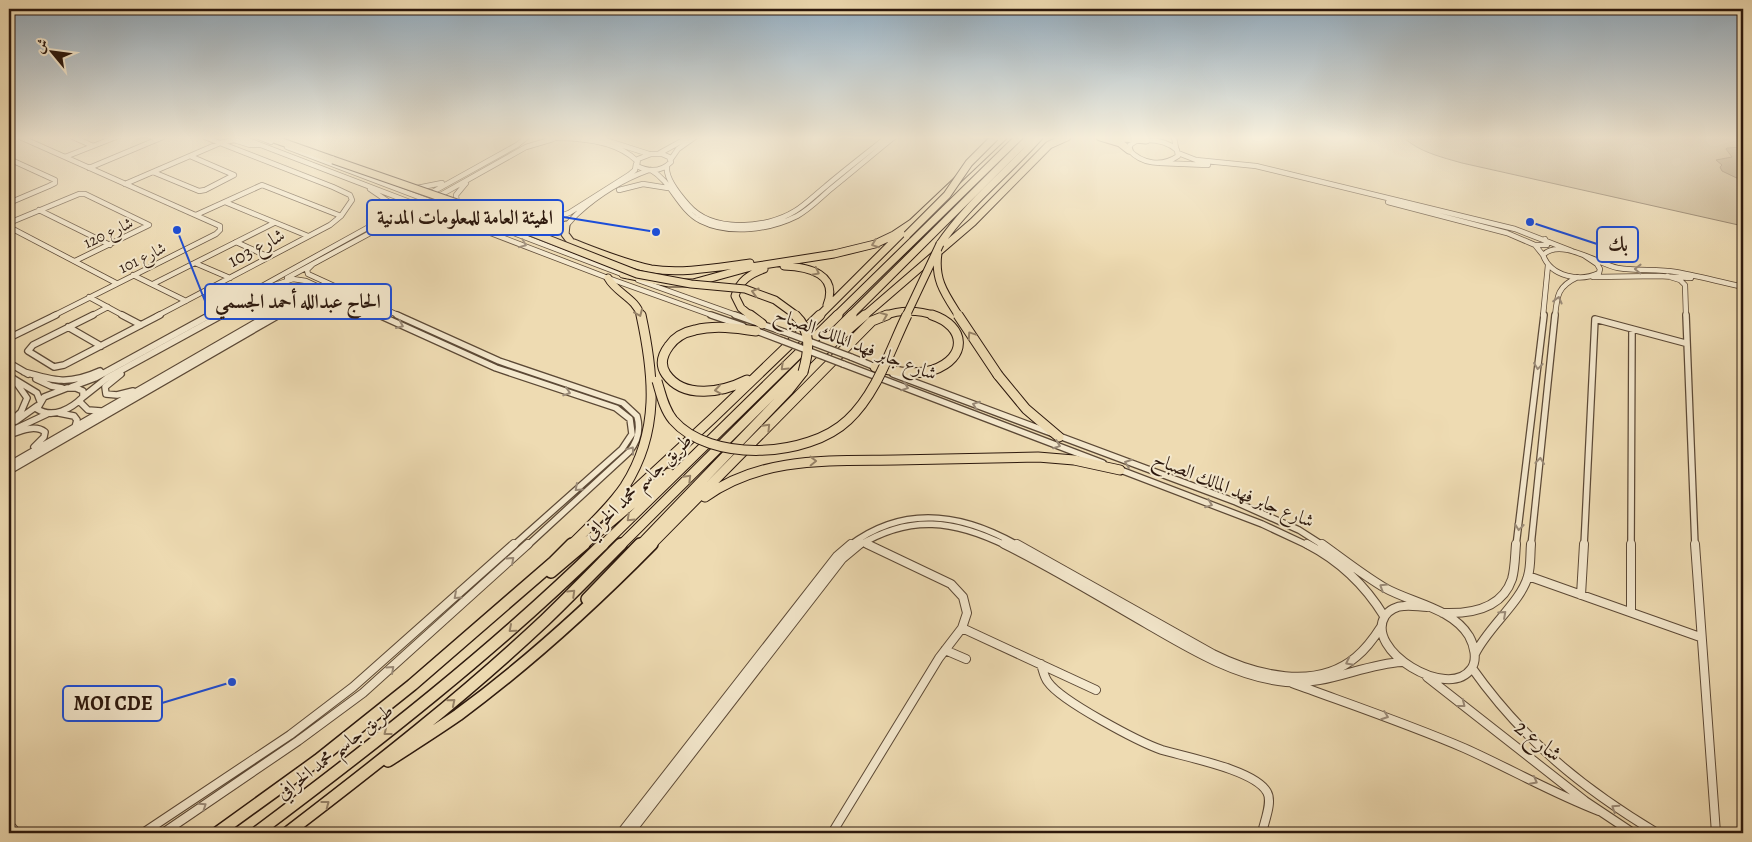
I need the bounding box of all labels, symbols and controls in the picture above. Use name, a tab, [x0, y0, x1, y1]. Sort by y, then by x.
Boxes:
north arrow	[28, 28, 78, 78]
text: ش	[29, 35, 53, 57]
callout: الهيئة العامة للمعلومات المدنية	[367, 200, 563, 235]
text: الهيئة العامة للمعلومات المدنية	[377, 204, 553, 231]
street label: شارع 120	[80, 212, 138, 256]
street label: شارع 103	[223, 222, 291, 276]
callout: بك	[1597, 227, 1638, 262]
text: بك	[1608, 231, 1628, 258]
street label: شارع 101	[115, 237, 171, 281]
one-way arrow	[871, 237, 880, 248]
one-way arrow	[518, 238, 527, 249]
one-way arrow	[1634, 264, 1642, 275]
one-way arrow	[811, 266, 820, 277]
callout: الحاج عبدالله أحمد الجسمي	[205, 284, 391, 319]
one-way arrow	[750, 287, 759, 298]
text: الحاج عبدالله أحمد الجسمي	[215, 288, 381, 320]
one-way arrow	[1552, 295, 1563, 304]
street label: شارع جابر فهد المالك الصباح	[769, 301, 941, 391]
one-way arrow	[632, 308, 643, 317]
one-way arrow	[879, 312, 888, 323]
one-way arrow	[395, 318, 404, 329]
one-way arrow	[967, 331, 977, 340]
one-way arrow	[781, 361, 790, 370]
one-way arrow	[1533, 362, 1544, 370]
one-way arrow	[900, 381, 909, 392]
one-way arrow	[713, 384, 721, 395]
one-way arrow	[562, 386, 571, 396]
one-way arrow	[973, 401, 981, 411]
one-way arrow	[761, 424, 770, 433]
street label: طريق جاسم محمد الخرافي	[577, 428, 702, 550]
one-way arrow	[1052, 439, 1061, 449]
one-way arrow	[625, 446, 634, 456]
street label: شارع جابر فهد المالك الصباح	[1148, 446, 1318, 538]
one-way arrow	[810, 456, 817, 466]
one-way arrow	[1534, 456, 1545, 464]
one-way arrow	[1125, 459, 1133, 469]
one-way arrow	[682, 475, 691, 484]
one-way arrow	[575, 482, 584, 491]
one-way arrow	[1204, 498, 1212, 508]
one-way arrow	[627, 512, 636, 521]
one-way arrow	[1514, 523, 1525, 531]
one-way arrow	[506, 557, 515, 566]
one-way arrow	[1380, 583, 1389, 593]
one-way arrow	[453, 590, 462, 599]
one-way arrow	[567, 590, 576, 599]
one-way arrow	[1497, 611, 1506, 620]
one-way arrow	[508, 623, 517, 632]
one-way arrow	[1345, 656, 1354, 666]
one-way arrow	[385, 666, 394, 675]
callout: MOI CDE	[63, 686, 162, 721]
text: MOI CDE	[73, 690, 153, 717]
street label: طريق جاسم محمد الخرافي	[271, 698, 402, 811]
one-way arrow	[1456, 698, 1465, 707]
one-way arrow	[446, 699, 455, 707]
one-way arrow	[1380, 710, 1389, 720]
street label: شارع 2	[1506, 713, 1569, 771]
one-way arrow	[384, 727, 393, 735]
one-way arrow	[1529, 775, 1538, 785]
one-way arrow	[320, 801, 330, 810]
one-way arrow	[197, 803, 207, 812]
one-way arrow	[1612, 805, 1621, 814]

